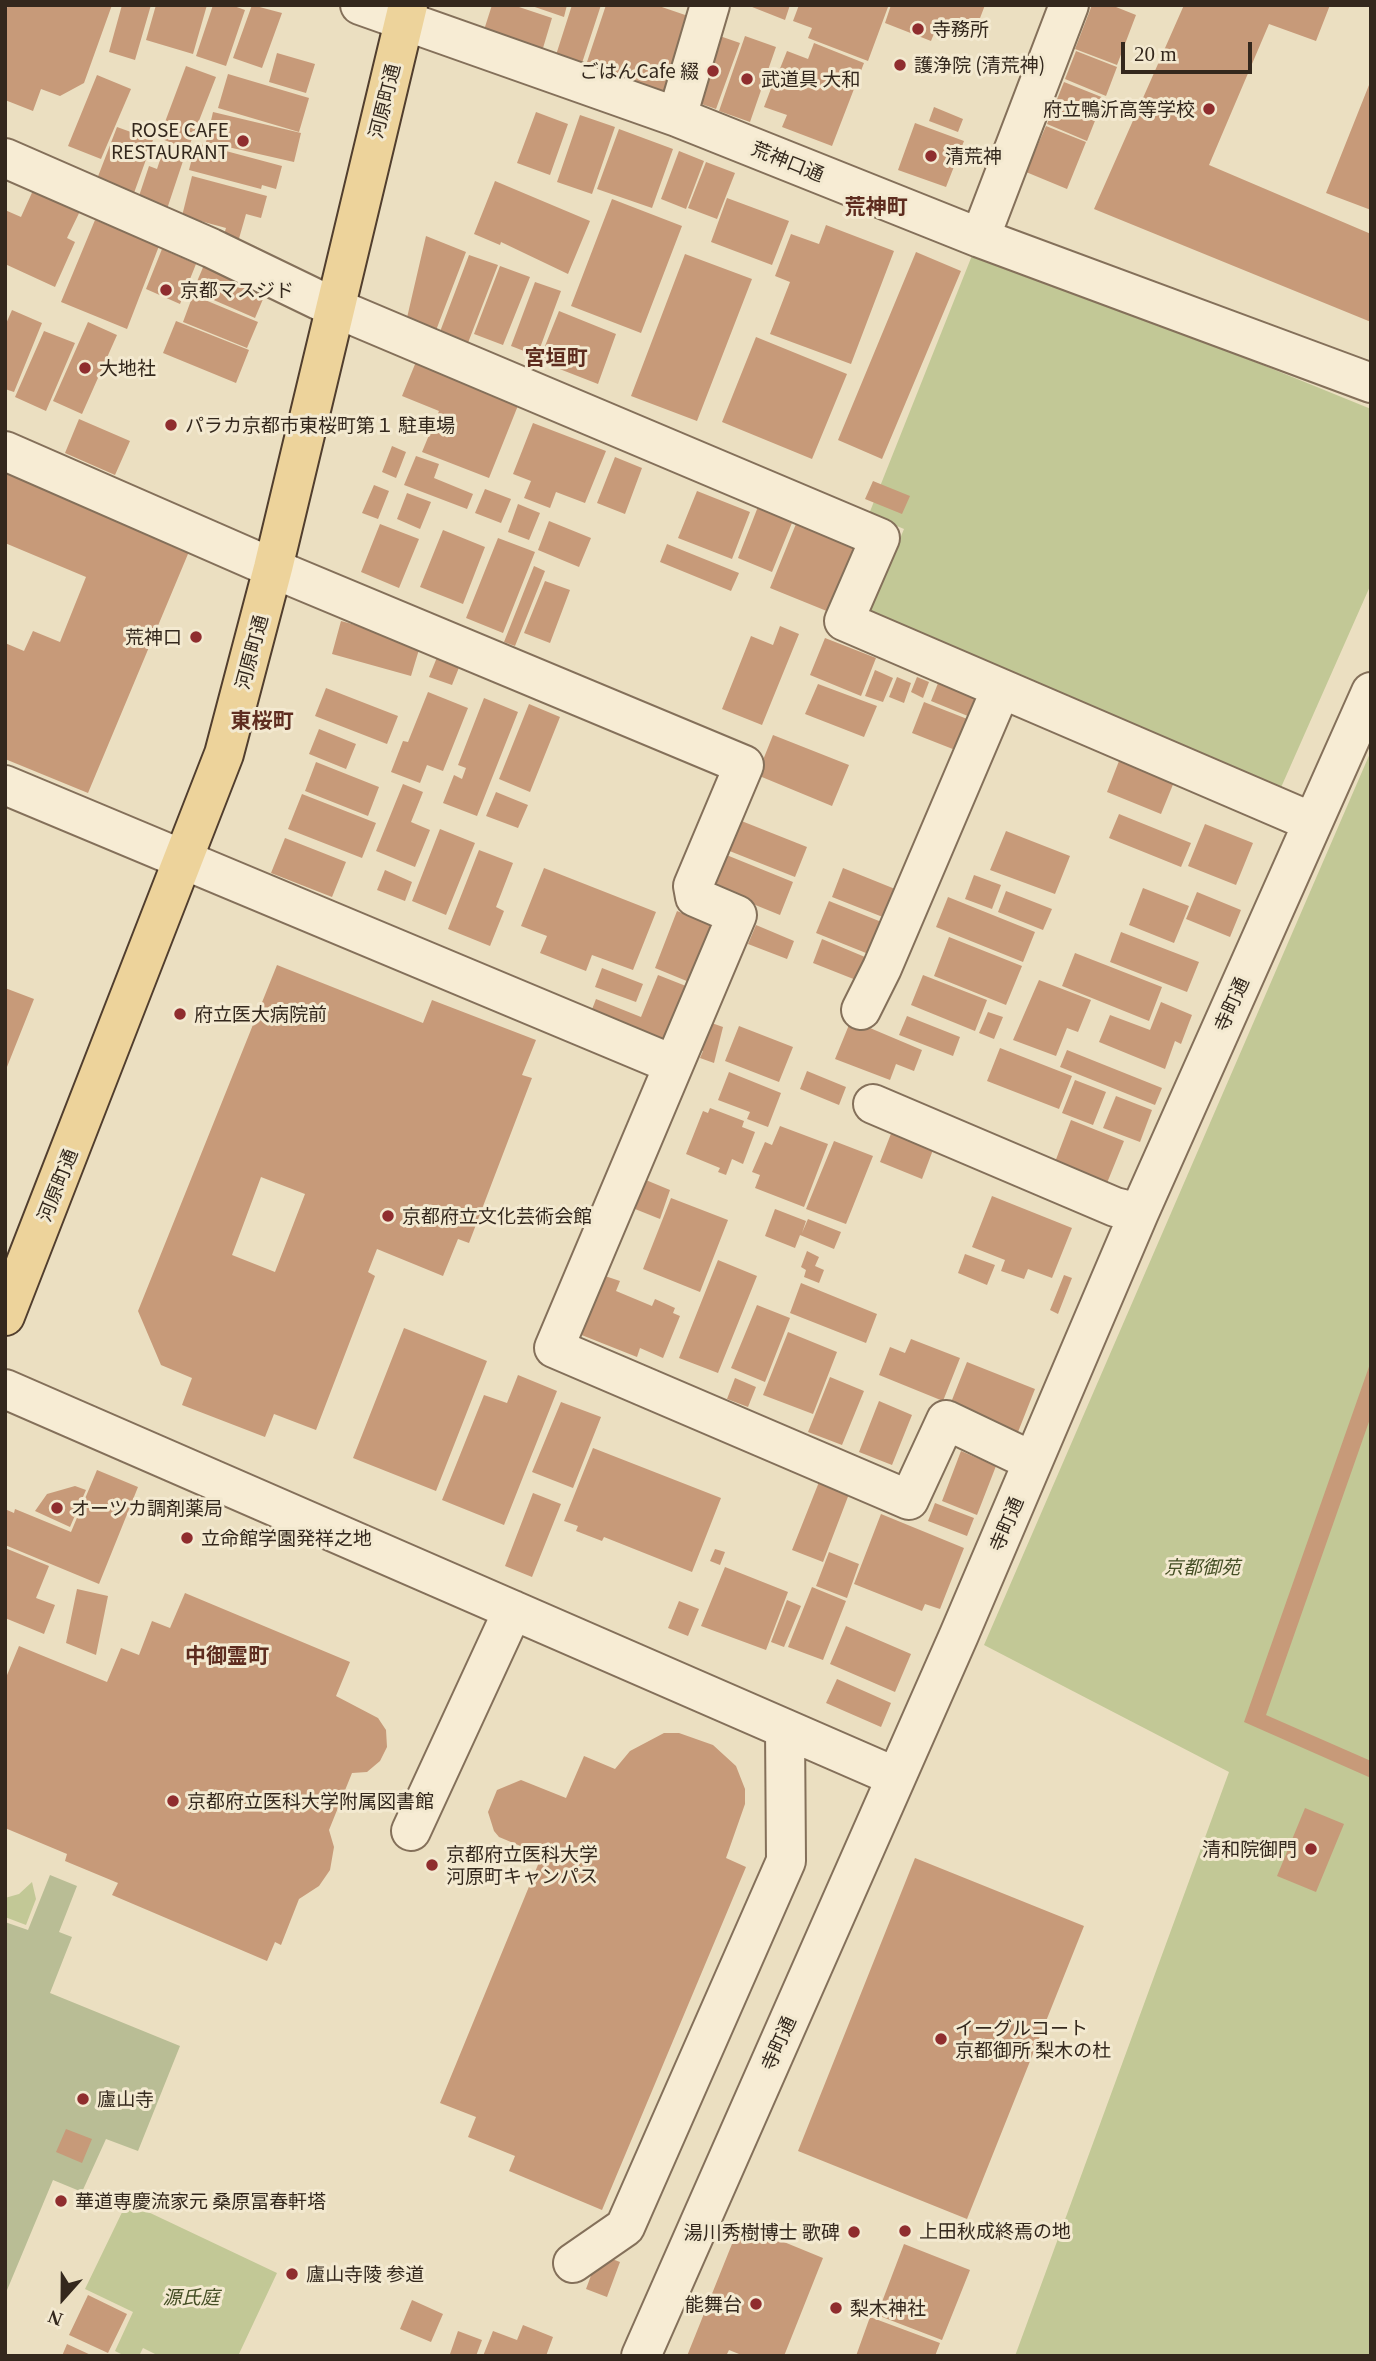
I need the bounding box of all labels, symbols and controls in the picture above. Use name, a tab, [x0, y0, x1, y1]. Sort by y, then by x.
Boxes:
place label: 寺務所	[932, 18, 989, 40]
marker: 寺務所	[910, 21, 926, 37]
scale bar	[1124, 28, 1255, 72]
text: 20 m	[1134, 42, 1177, 66]
place label: 護浄院 (清荒神)	[914, 54, 1045, 76]
marker: 護浄院 (清荒神)	[892, 57, 908, 73]
place label: ごはんCafe 綴	[579, 60, 699, 82]
street label: 河原町通	[364, 61, 404, 141]
marker: ごはんCafe 綴	[705, 63, 721, 79]
place label: 武道具 大和	[761, 68, 860, 90]
marker: 武道具 大和	[739, 71, 755, 87]
place label: 府立鴨沂高等学校	[1043, 98, 1195, 120]
marker: 府立鴨沂高等学校	[1201, 101, 1217, 117]
place label: ROSE CAFE RESTAURANT	[111, 119, 229, 163]
marker: ROSE CAFE RESTAURANT	[235, 133, 251, 149]
street label: 荒神口通	[748, 136, 828, 186]
place label: 清荒神	[945, 145, 1002, 167]
marker: 清荒神	[923, 148, 939, 164]
district label: 荒神町	[845, 193, 907, 219]
place label: 京都マスジド	[180, 279, 294, 301]
marker: 京都マスジド	[158, 282, 174, 298]
district label: 宮垣町	[525, 344, 587, 370]
place label: 大地社	[99, 357, 156, 379]
marker: 大地社	[77, 360, 93, 376]
place label: パラカ京都市東桜町第１ 駐車場	[185, 414, 455, 436]
marker: パラカ京都市東桜町第１ 駐車場	[163, 417, 179, 433]
street label: 河原町通	[230, 612, 272, 692]
place label: 荒神口	[125, 626, 182, 648]
marker: 荒神口	[188, 629, 204, 645]
district label: 東桜町	[231, 707, 293, 733]
street label: 寺町通	[1209, 973, 1253, 1035]
place label: 府立医大病院前	[194, 1003, 327, 1025]
marker: 府立医大病院前	[172, 1006, 188, 1022]
street label: 河原町通	[32, 1145, 82, 1225]
place label: 京都府立文化芸術会館	[402, 1205, 592, 1227]
marker: 京都府立文化芸術会館	[380, 1208, 396, 1224]
street label: 寺町通	[984, 1493, 1028, 1555]
place label: オーツカ調剤薬局	[71, 1497, 223, 1519]
marker: オーツカ調剤薬局	[49, 1500, 65, 1516]
place label: 立命館学園発祥之地	[201, 1527, 372, 1549]
marker: 立命館学園発祥之地	[179, 1530, 195, 1546]
park label: 京都御苑	[1164, 1556, 1240, 1578]
district label: 中御霊町	[185, 1642, 269, 1668]
place label: 京都府立医科大学附属図書館	[187, 1790, 434, 1812]
marker: 京都府立医科大学附属図書館	[165, 1793, 181, 1809]
place label: 清和院御門	[1202, 1838, 1297, 1860]
marker: 清和院御門	[1303, 1841, 1319, 1857]
place label: 京都府立医科大学 河原町キャンパス	[446, 1843, 598, 1887]
marker: 京都府立医科大学 河原町キャンパス	[424, 1857, 440, 1873]
street label: 寺町通	[756, 2012, 800, 2074]
place label: イーグルコート 京都御所 梨木の杜	[955, 2017, 1111, 2061]
marker: イーグルコート 京都御所 梨木の杜	[933, 2031, 949, 2047]
place label: 廬山寺	[97, 2088, 154, 2110]
marker: 廬山寺	[75, 2091, 91, 2107]
place label: 華道専慶流家元 桑原冨春軒塔	[75, 2190, 326, 2212]
marker: 華道専慶流家元 桑原冨春軒塔	[53, 2193, 69, 2209]
place label: 上田秋成終焉の地	[919, 2220, 1071, 2242]
place label: 湯川秀樹博士 歌碑	[684, 2221, 840, 2243]
marker: 上田秋成終焉の地	[897, 2223, 913, 2239]
marker: 湯川秀樹博士 歌碑	[846, 2224, 862, 2240]
north arrow	[28, 2263, 98, 2333]
place label: 廬山寺陵 参道	[306, 2263, 424, 2285]
marker: 廬山寺陵 参道	[284, 2266, 300, 2282]
park label: 源氏庭	[163, 2286, 219, 2308]
place label: 能舞台	[685, 2293, 742, 2315]
marker: 能舞台	[748, 2296, 764, 2312]
place label: 梨木神社	[850, 2297, 926, 2319]
marker: 梨木神社	[828, 2300, 844, 2316]
text: N	[45, 2306, 65, 2330]

